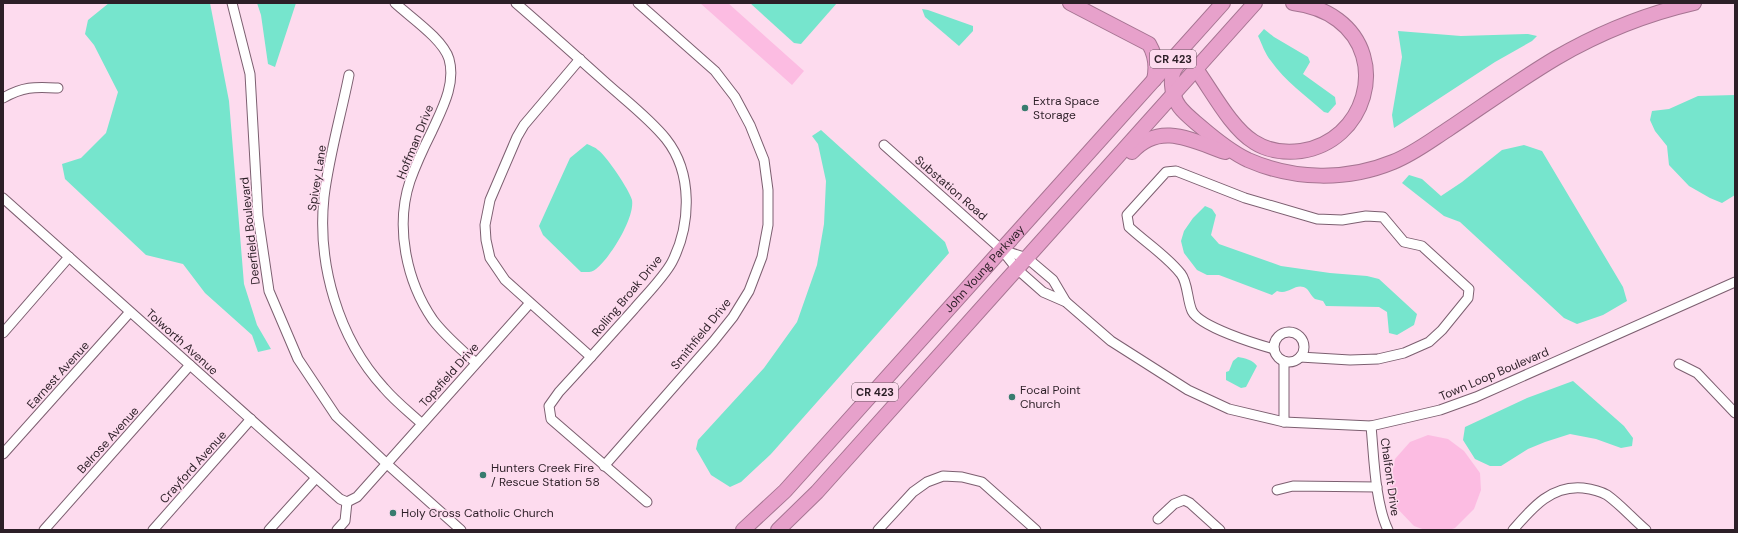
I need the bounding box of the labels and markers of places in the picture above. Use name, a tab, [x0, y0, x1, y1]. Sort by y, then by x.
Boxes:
place label: Extra Space Storage	[1033, 93, 1099, 123]
marker: Extra Space Storage	[1020, 103, 1030, 113]
place label: Focal Point Church	[1020, 382, 1081, 412]
marker: Focal Point Church	[1007, 392, 1017, 402]
place label: Hunters Creek Fire / Rescue Station 58	[491, 460, 600, 490]
marker: Hunters Creek Fire / Rescue Station 58	[478, 470, 488, 480]
place label: Holy Cross Catholic Church	[401, 505, 554, 521]
marker: Holy Cross Catholic Church	[388, 508, 398, 518]

